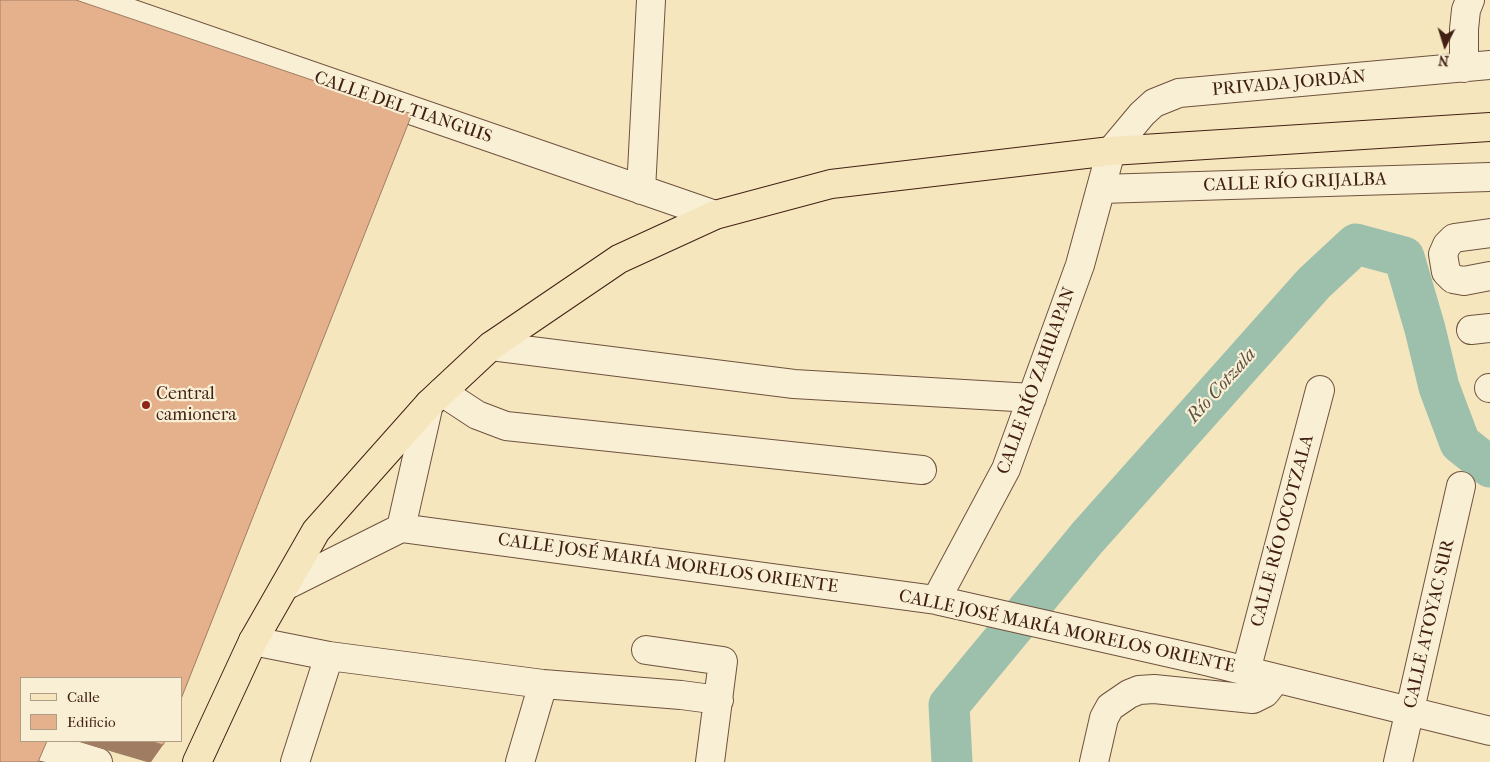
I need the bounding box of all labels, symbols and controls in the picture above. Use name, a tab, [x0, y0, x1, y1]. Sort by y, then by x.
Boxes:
north arrow	[1420, 20, 1470, 70]
text: N	[1438, 52, 1450, 69]
street label: CALLE DEL TIANGUIS	[311, 67, 495, 149]
street label: PRIVADA JORDÁN	[1211, 67, 1367, 101]
street label: CALLE RÍO GRIJALBA	[1203, 169, 1387, 197]
street label: CALLE RÍO ZAHUAPAN	[993, 284, 1081, 478]
water label: Río Cotzala	[1182, 344, 1262, 428]
place label: Central camionera	[156, 384, 237, 426]
marker: Central camionera	[140, 399, 152, 411]
street label: CALLE RÍO OCOTZALA	[1247, 433, 1319, 629]
street label: CALLE JOSÉ MARÍA MORELOS ORIENTE	[496, 529, 840, 599]
street label: CALLE ATOYAC SUR	[1400, 537, 1460, 711]
street label: CALLE JOSÉ MARÍA MORELOS ORIENTE	[897, 586, 1237, 678]
legend	[20, 677, 182, 742]
text: Calle	[67, 688, 100, 706]
text: Edificio	[67, 713, 116, 731]

